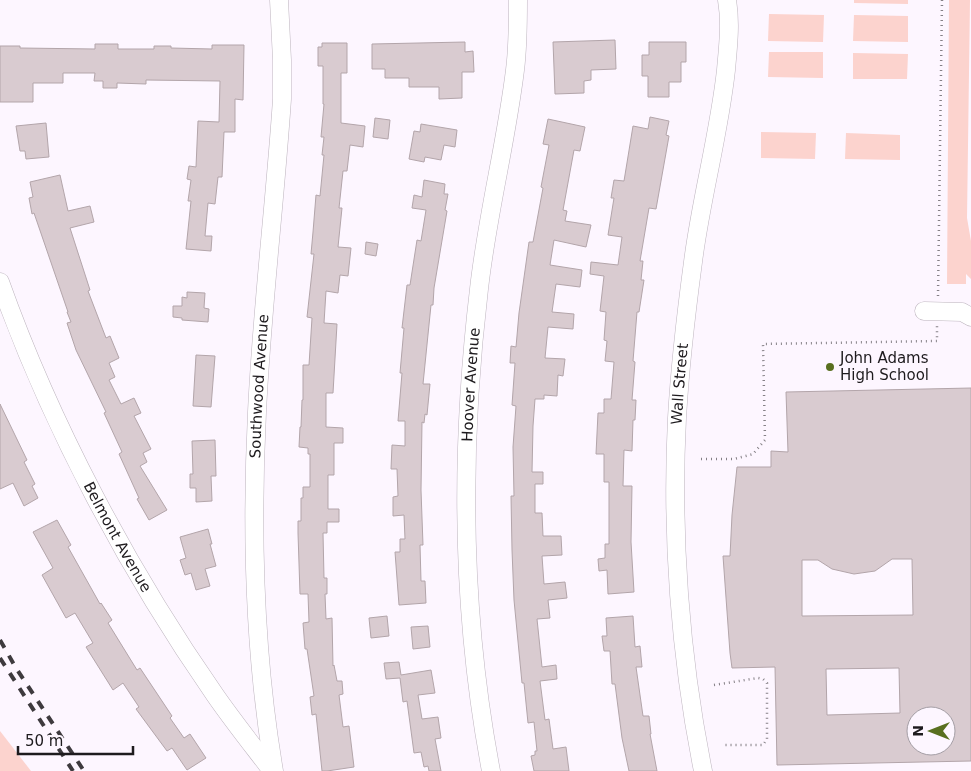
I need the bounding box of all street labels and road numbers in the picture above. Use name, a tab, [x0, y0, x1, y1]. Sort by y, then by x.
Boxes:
street label: Southwood Avenue	[246, 313, 273, 459]
street label: Hoover Avenue	[458, 327, 484, 442]
street label: Wall Street	[668, 342, 692, 425]
street label: Belmont Avenue	[80, 479, 155, 595]

